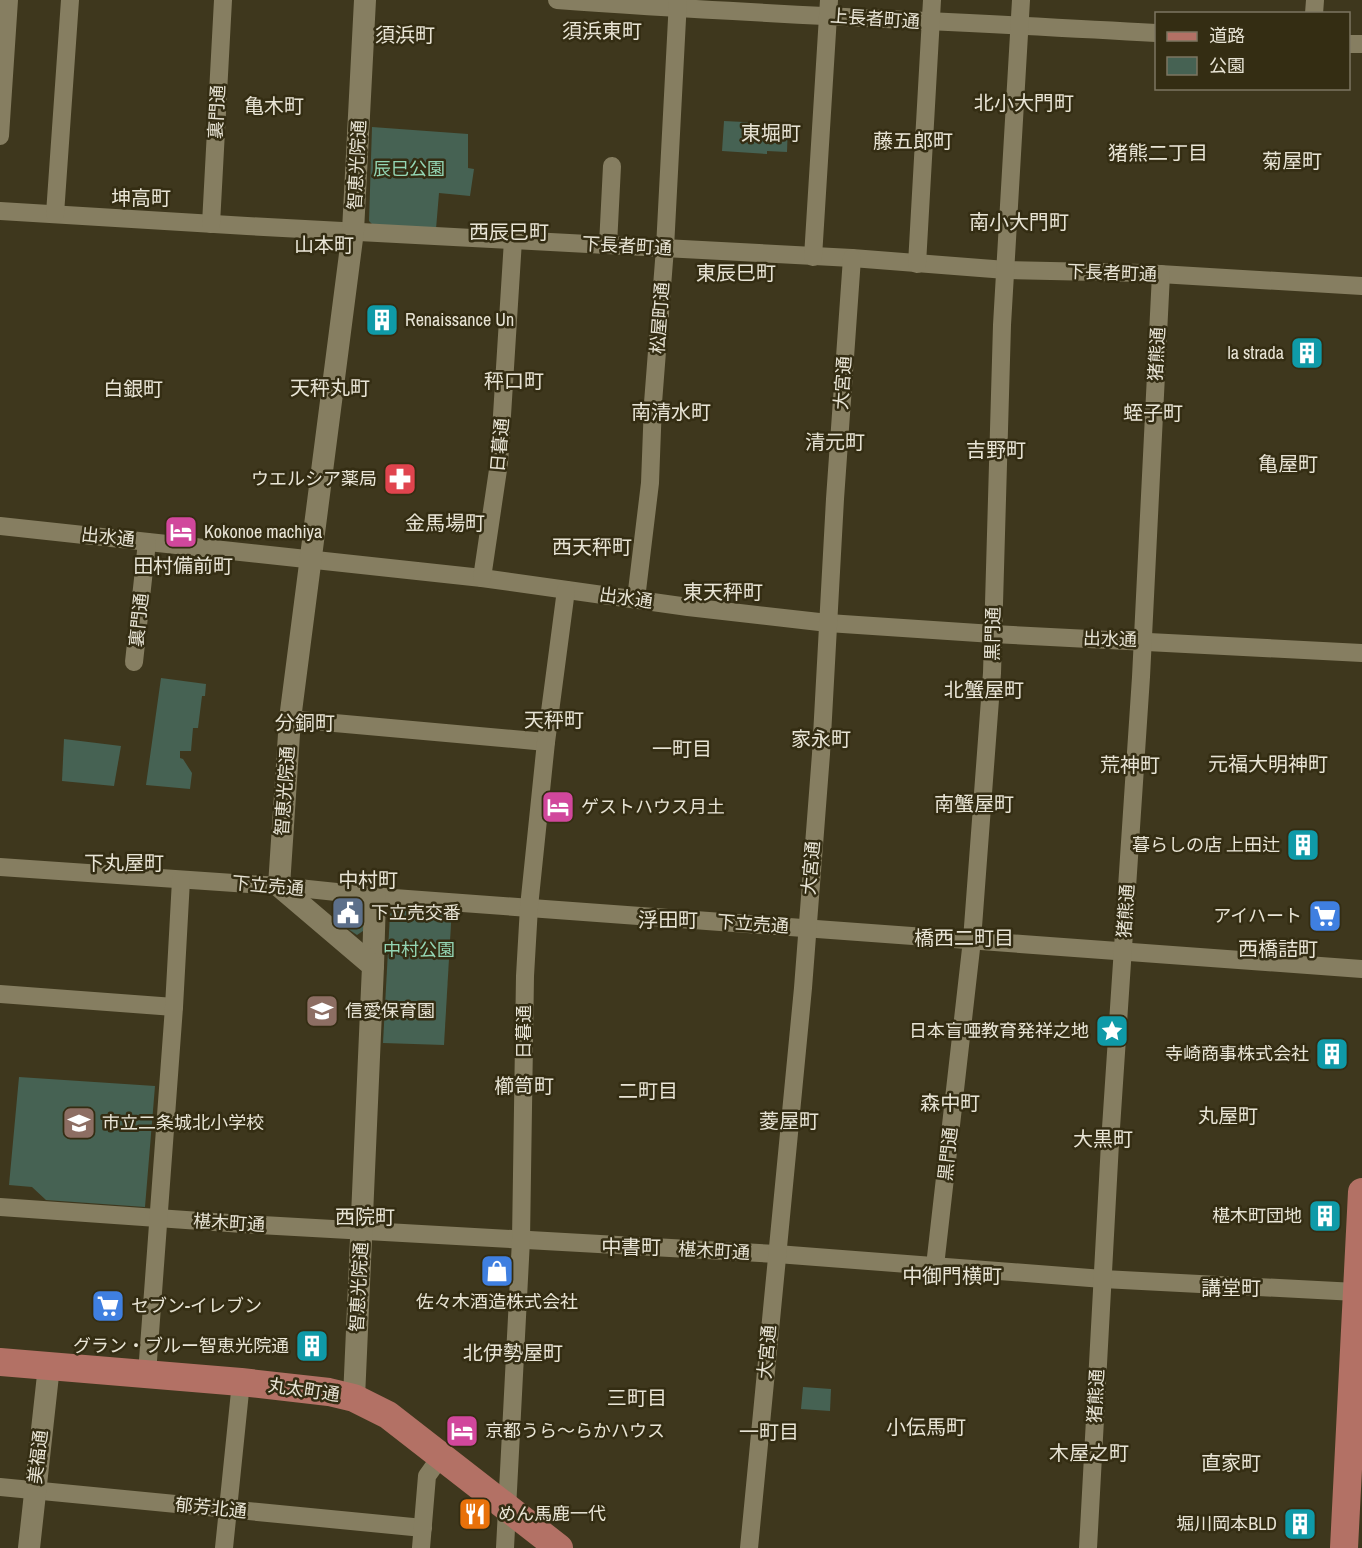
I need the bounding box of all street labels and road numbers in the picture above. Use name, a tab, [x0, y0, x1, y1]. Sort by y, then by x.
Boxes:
street label: 上長者町通	[829, 3, 921, 34]
street label: 裏門通	[203, 84, 230, 140]
street label: 智恵光院通	[342, 119, 371, 211]
street label: 下長者町通	[581, 231, 673, 260]
street label: 下長者町通	[1067, 258, 1157, 287]
street label: 松屋町通	[645, 281, 674, 355]
street label: 猪熊通	[1143, 326, 1170, 382]
street label: 大宮通	[828, 355, 857, 411]
street label: 日暮通	[485, 417, 514, 473]
street label: 出水通	[80, 521, 136, 552]
street label: 出水通	[598, 581, 655, 614]
street label: 裏門通	[123, 592, 154, 648]
street label: 黒門通	[980, 607, 1005, 661]
street label: 出水通	[1083, 625, 1137, 652]
street label: 智恵光院通	[269, 745, 300, 837]
street label: 大宮通	[796, 840, 825, 896]
street label: 下立売通	[231, 870, 305, 901]
street label: 猪熊通	[1111, 883, 1140, 939]
street label: 下立売通	[716, 909, 790, 938]
street label: 日暮通	[511, 1005, 536, 1059]
street label: 黒門通	[932, 1126, 963, 1182]
street label: 椹木町通	[192, 1208, 266, 1237]
street label: 椹木町通	[677, 1236, 751, 1265]
street label: 智恵光院通	[344, 1241, 373, 1333]
street label: 大宮通	[752, 1324, 781, 1380]
street label: 猪熊通	[1082, 1368, 1109, 1424]
street label: 丸太町通	[267, 1372, 341, 1407]
street label: 美福通	[22, 1429, 53, 1485]
street label: 郁芳北通	[174, 1491, 248, 1524]

